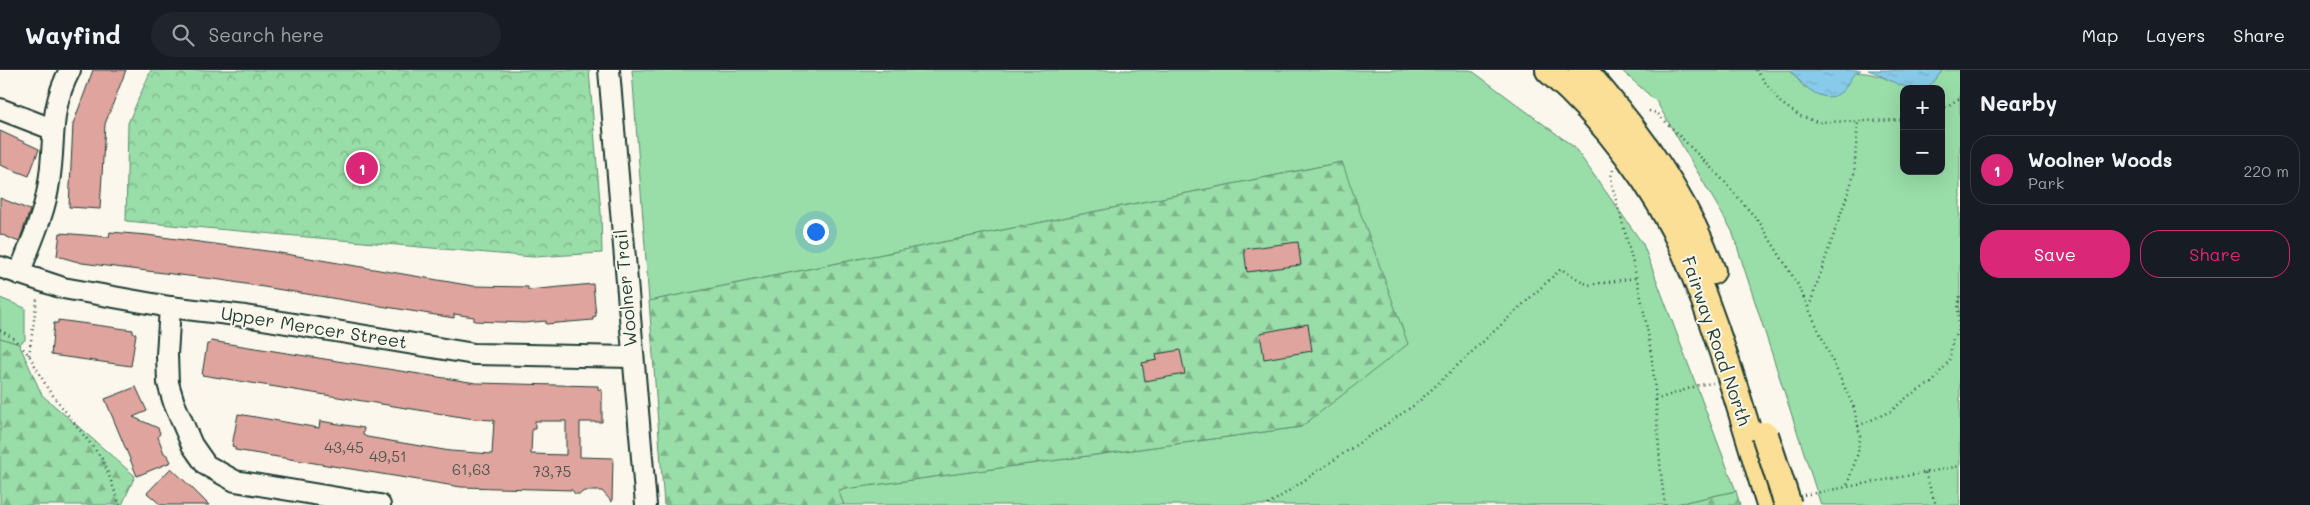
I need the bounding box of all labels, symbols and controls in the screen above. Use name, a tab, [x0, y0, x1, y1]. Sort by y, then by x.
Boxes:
search box	[151, 12, 501, 57]
text: Wayfind	[25, 19, 121, 50]
icon: search	[169, 21, 197, 49]
text: Search here	[209, 22, 324, 47]
text: Map	[2082, 23, 2118, 47]
text: Layers	[2146, 23, 2205, 47]
text: Share	[2233, 23, 2285, 47]
map controls	[1900, 85, 1945, 175]
button: +	[1900, 85, 1945, 130]
text: Nearby	[1980, 89, 2057, 116]
button: −	[1900, 130, 1945, 175]
text: Woolner Woods	[2028, 147, 2172, 172]
pin: 1	[346, 149, 378, 187]
text: 1	[1993, 160, 2001, 181]
text: 220 m	[2243, 160, 2289, 181]
text: Park	[2028, 172, 2064, 193]
your location	[803, 219, 829, 245]
street label: Woolner Trail	[608, 228, 642, 348]
button: Save	[1980, 230, 2130, 278]
button: Share	[2140, 230, 2290, 278]
street label: Fairway Road North	[1677, 253, 1757, 429]
street label: Upper Mercer Street	[219, 300, 409, 354]
house number: 43,45	[324, 437, 364, 457]
house number: 49,51	[369, 446, 407, 466]
house number: 61,63	[452, 459, 490, 479]
house number: 73,75	[533, 461, 571, 481]

